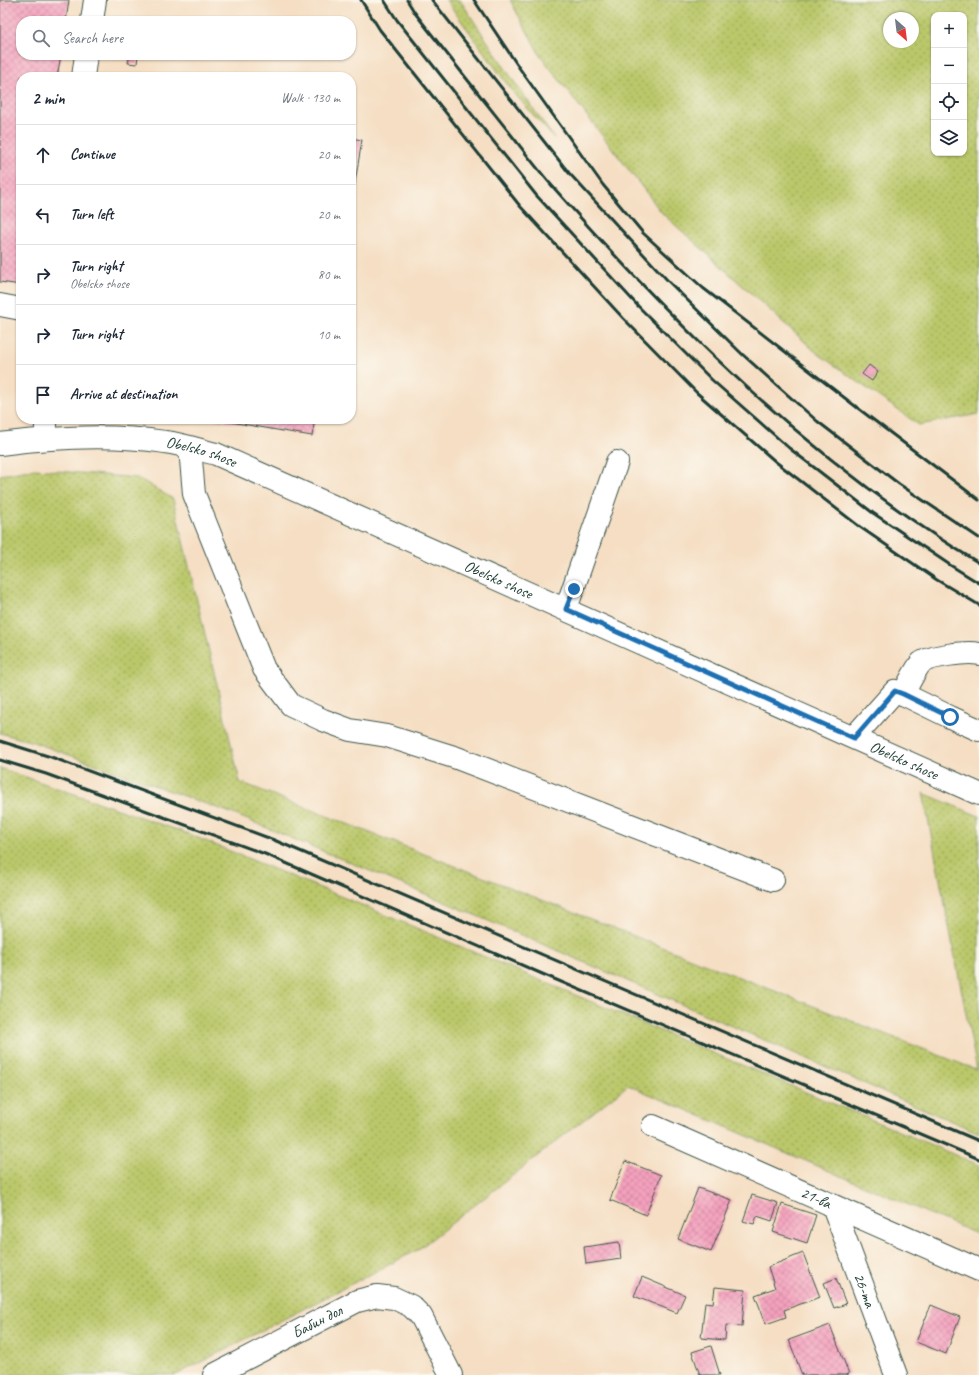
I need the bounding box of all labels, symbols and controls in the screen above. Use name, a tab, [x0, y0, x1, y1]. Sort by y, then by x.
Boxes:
north arrow	[883, 12, 919, 48]
map controls	[931, 12, 967, 156]
button: +	[931, 12, 967, 48]
search box	[16, 16, 356, 60]
icon: search	[30, 27, 52, 49]
text: Search here	[62, 29, 123, 48]
button: −	[931, 48, 967, 84]
button: locate	[931, 84, 967, 120]
text: 2 min	[32, 88, 65, 109]
text: Walk · 130 m	[281, 90, 340, 106]
button: layers	[931, 120, 967, 156]
icon: ahead	[32, 144, 54, 166]
text: Continue	[70, 145, 115, 164]
text: 20 m	[318, 147, 340, 163]
icon: left	[32, 204, 54, 226]
text: Turn left	[70, 205, 113, 224]
text: 20 m	[318, 207, 340, 223]
text: Turn right	[70, 257, 123, 276]
icon: right	[32, 264, 54, 286]
text: 80 m	[318, 267, 340, 283]
text: Obelsko shose	[70, 276, 129, 292]
icon: right	[32, 324, 54, 346]
text: Turn right	[70, 325, 123, 344]
text: 10 m	[318, 327, 340, 343]
icon: arrive	[32, 384, 54, 406]
text: Arrive at destination	[70, 385, 177, 404]
street label: Obelsko shose	[165, 432, 241, 473]
street label: Obelsko shose	[461, 556, 537, 604]
route end	[565, 580, 583, 598]
route start	[941, 708, 959, 726]
street label: Obelsko shose	[867, 737, 943, 785]
street label: 21-ва	[797, 1182, 835, 1214]
street label: 26-та	[849, 1270, 880, 1311]
street label: Бабин дол	[289, 1300, 347, 1343]

